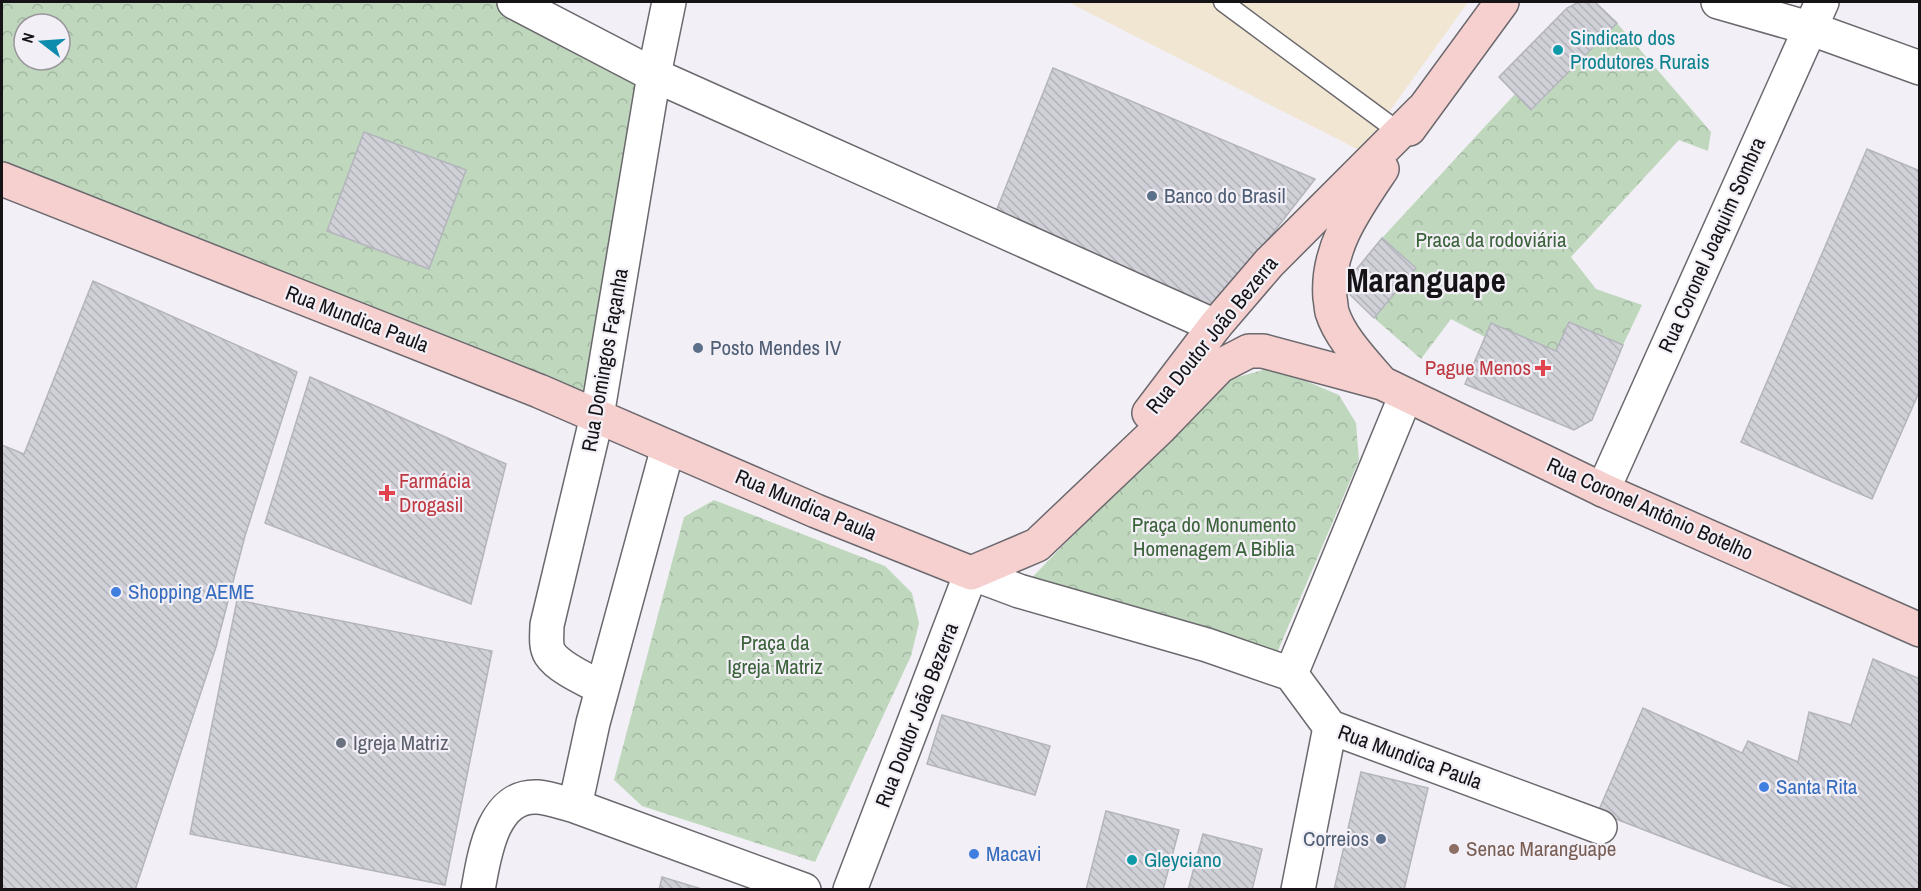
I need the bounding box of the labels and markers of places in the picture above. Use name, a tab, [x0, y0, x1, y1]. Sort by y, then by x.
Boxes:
place label: Sindicato dos Produtores Rurais	[1570, 23, 1710, 76]
marker: Sindicato dos Produtores Rurais	[1551, 43, 1565, 57]
place label: Banco do Brasil	[1164, 181, 1286, 210]
marker: Banco do Brasil	[1145, 189, 1159, 203]
place label: Posto Mendes IV	[710, 333, 842, 362]
marker: Posto Mendes IV	[691, 341, 705, 355]
place label: Pague Menos	[1425, 353, 1531, 382]
marker: Pague Menos	[1536, 361, 1550, 375]
place label: Farmácia Drogasil	[399, 466, 471, 519]
marker: Farmácia Drogasil	[380, 486, 394, 500]
place label: Shopping AEME	[128, 577, 254, 606]
marker: Shopping AEME	[109, 585, 123, 599]
place label: Igreja Matriz	[353, 728, 449, 757]
marker: Igreja Matriz	[334, 736, 348, 750]
place label: Santa Rita	[1776, 772, 1858, 801]
marker: Santa Rita	[1757, 780, 1771, 794]
place label: Correios	[1303, 824, 1369, 853]
marker: Correios	[1374, 832, 1388, 846]
place label: Senac Maranguape	[1466, 834, 1616, 863]
place label: Macavi	[986, 839, 1042, 868]
marker: Senac Maranguape	[1447, 842, 1461, 856]
place label: Gleyciano	[1144, 845, 1222, 874]
marker: Macavi	[967, 847, 981, 861]
marker: Gleyciano	[1125, 853, 1139, 867]

